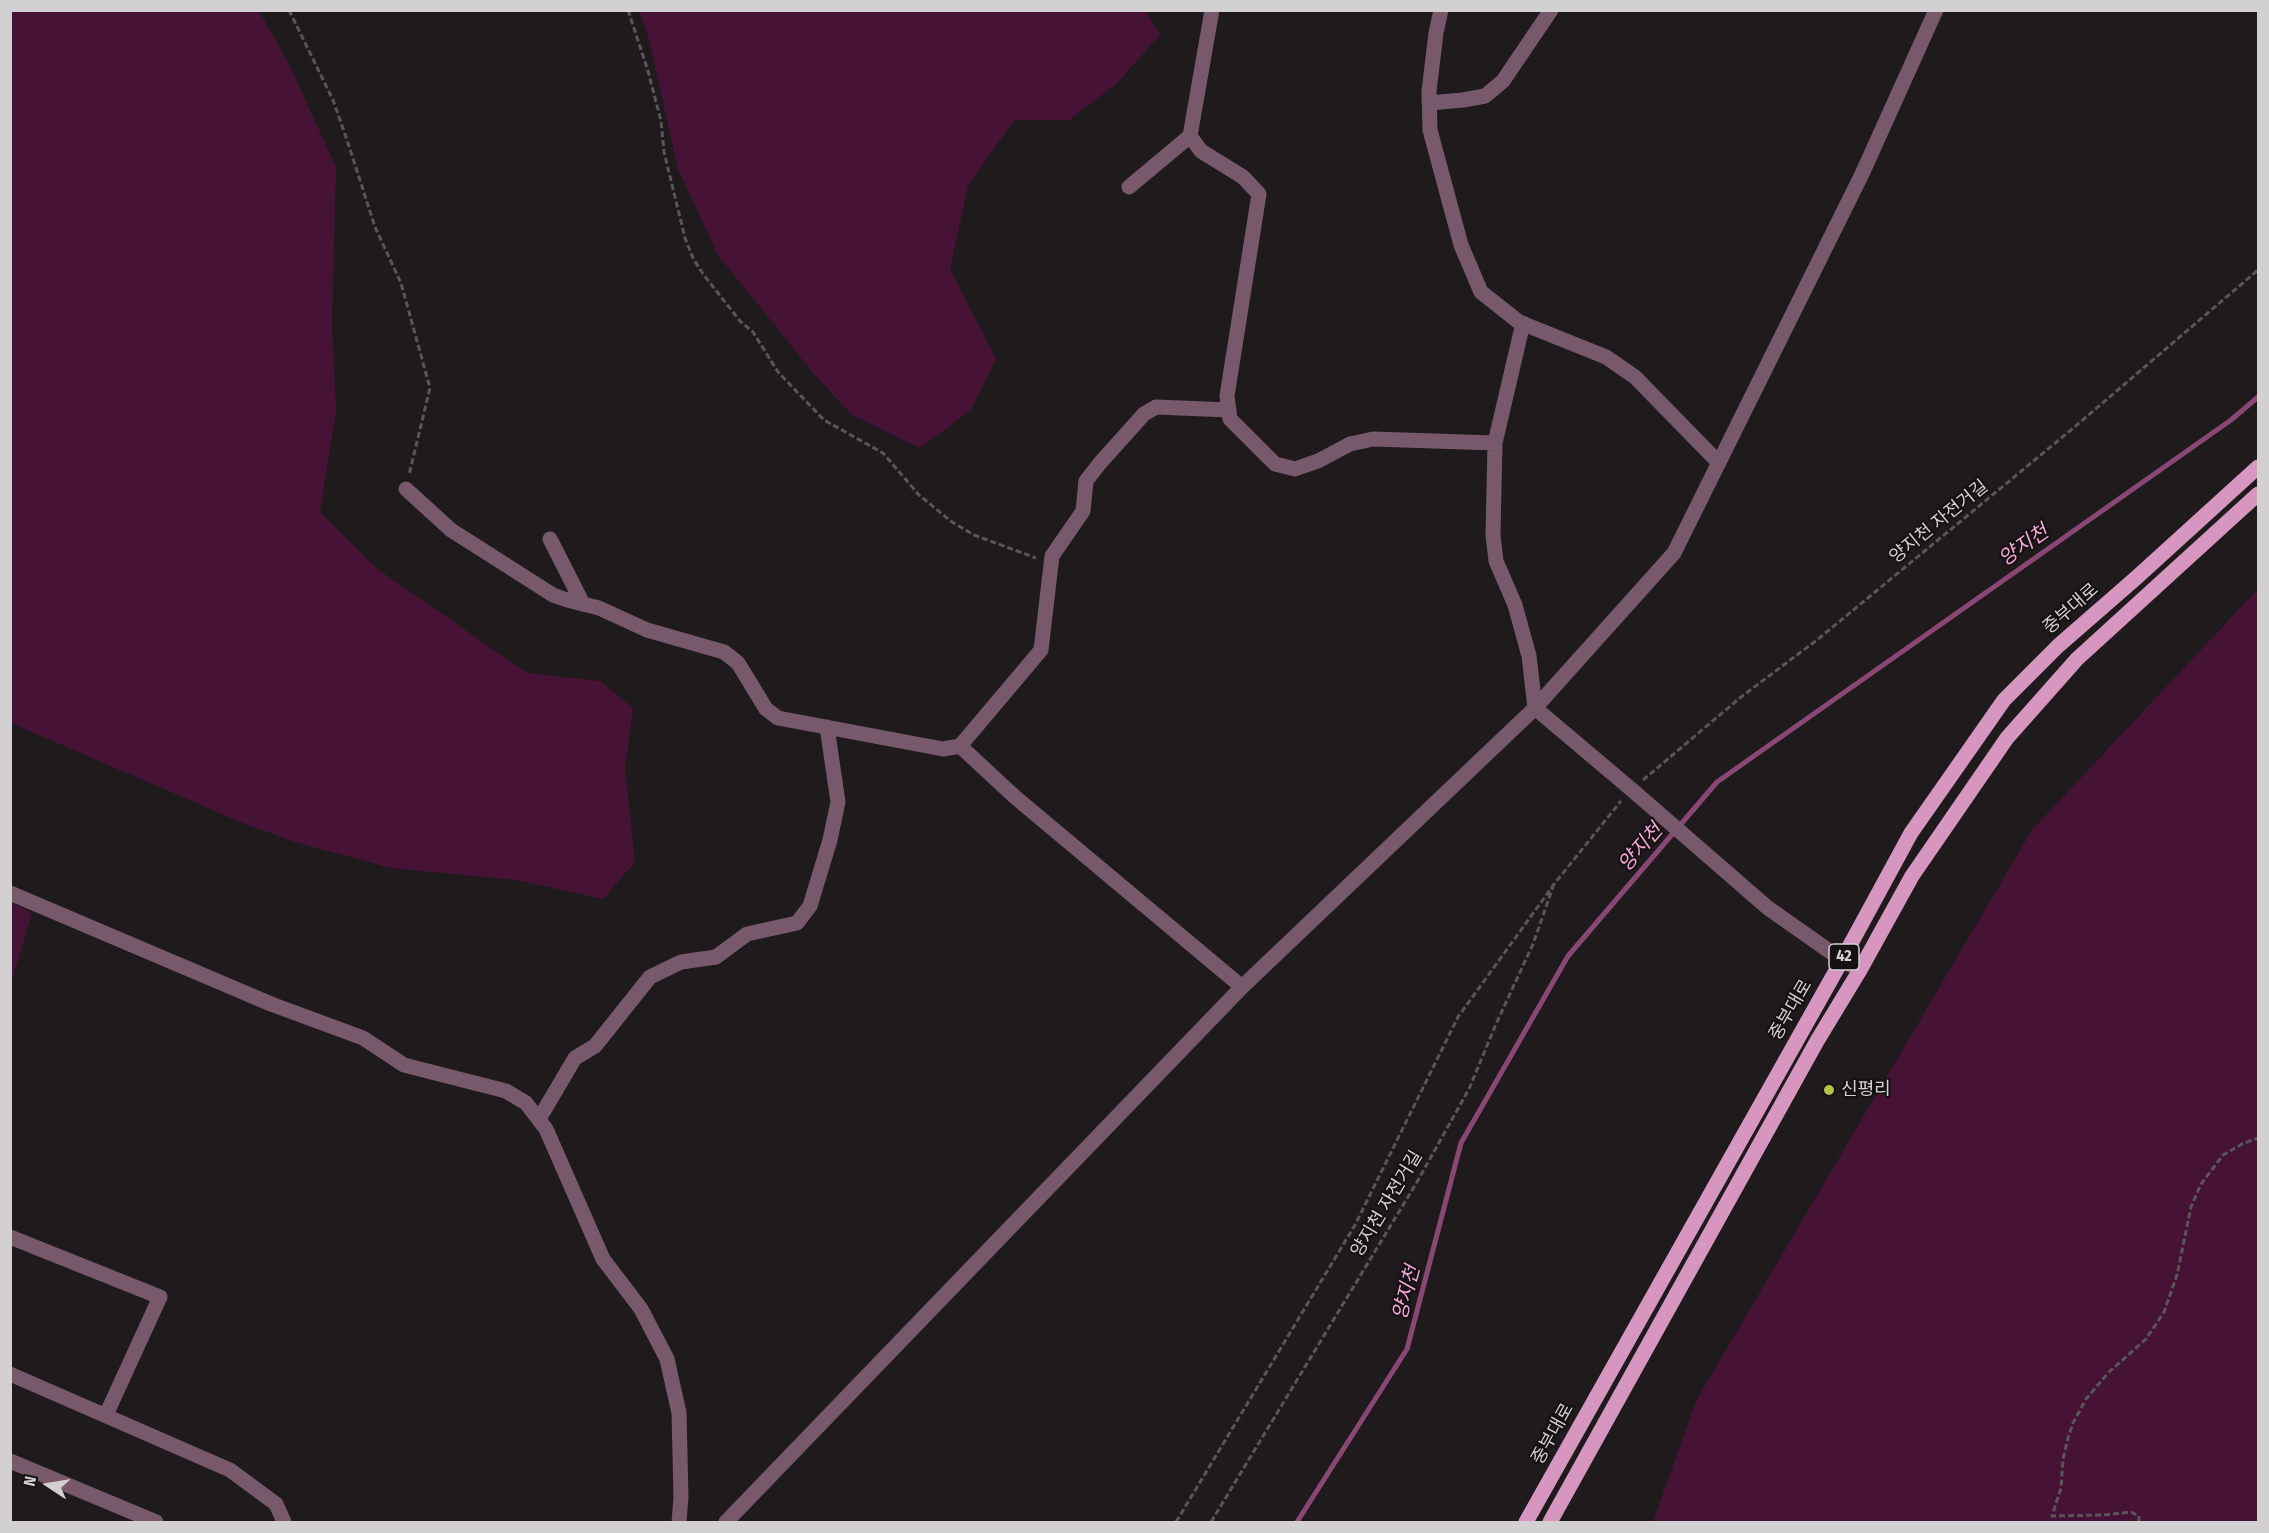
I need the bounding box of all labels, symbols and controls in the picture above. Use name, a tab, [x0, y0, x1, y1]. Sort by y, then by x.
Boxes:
street label: 양지천 자전거길	[1886, 476, 1992, 568]
water label: 양지천	[1995, 520, 2053, 572]
street label: 중부대로	[2039, 579, 2103, 639]
water label: 양지천	[1614, 819, 1668, 877]
road number: 42	[1829, 944, 1859, 970]
street label: 중부대로	[1765, 976, 1817, 1044]
place label: 신평리	[1841, 1079, 1891, 1101]
marker: 신평리	[1822, 1083, 1836, 1097]
street label: 양지천 자전거길	[1347, 1147, 1427, 1261]
water label: 양지천	[1388, 1263, 1426, 1323]
street label: 중부대로	[1527, 1400, 1579, 1468]
north arrow	[18, 1455, 78, 1515]
text: N	[20, 1474, 40, 1488]

